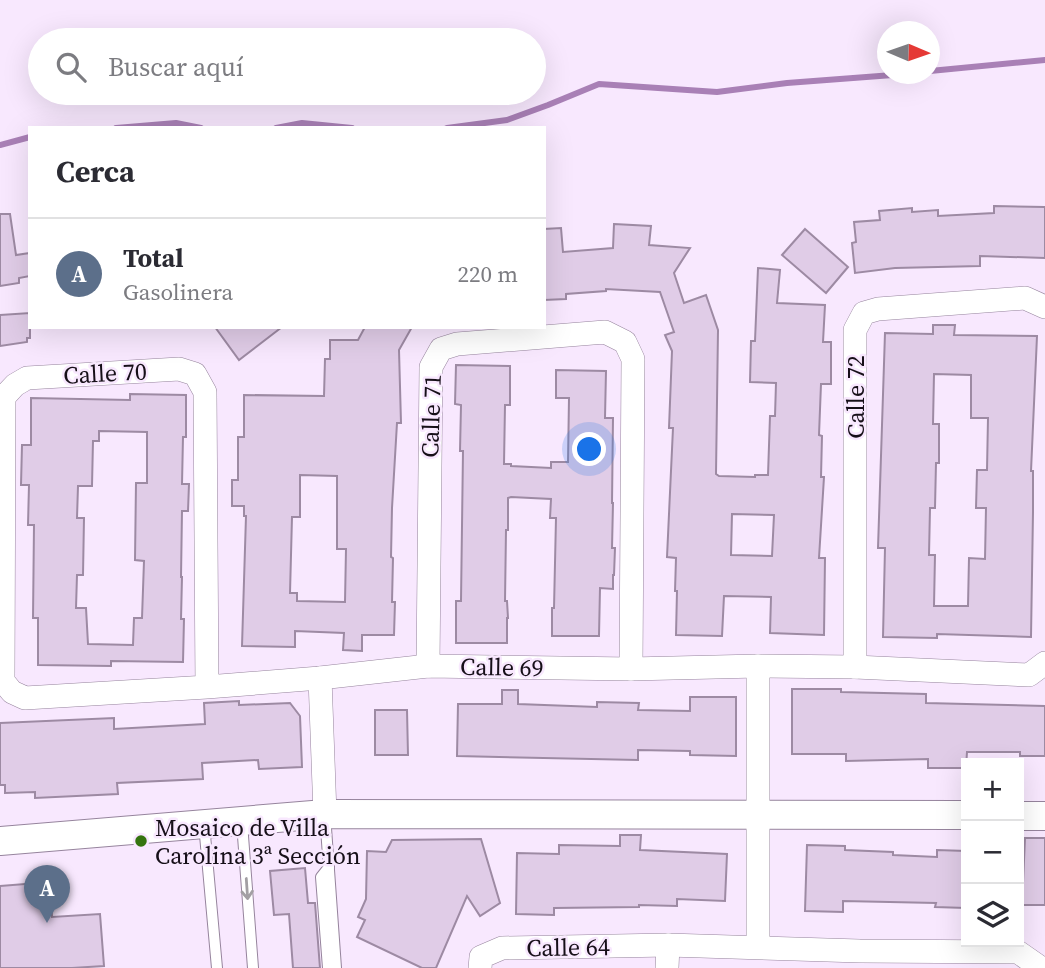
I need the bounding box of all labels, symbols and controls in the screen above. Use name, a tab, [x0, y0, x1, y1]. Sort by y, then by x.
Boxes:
north arrow	[877, 21, 940, 84]
search box	[28, 28, 546, 105]
icon: search	[52, 48, 90, 86]
text: Buscar aquí	[108, 49, 244, 85]
text: Cerca	[56, 151, 135, 192]
text: Total	[123, 240, 184, 276]
text: A	[71, 258, 87, 290]
text: 220 m	[457, 258, 518, 290]
text: Gasolinera	[123, 276, 233, 308]
street label: Calle 70	[62, 354, 148, 392]
street label: Calle 72	[839, 355, 872, 439]
street label: Calle 71	[413, 374, 449, 458]
your location	[572, 432, 606, 466]
street label: Calle 69	[460, 650, 544, 684]
map controls	[961, 758, 1024, 947]
button: +	[961, 758, 1024, 821]
place label: Mosaico de Villa Carolina 3ª Sección	[155, 811, 361, 872]
button: −	[961, 821, 1024, 884]
marker: Mosaico de Villa Carolina 3ª Sección	[133, 833, 149, 849]
pin: A	[24, 865, 70, 923]
one-way arrow	[241, 877, 254, 900]
button: layers	[961, 884, 1024, 947]
street label: Calle 64	[526, 930, 610, 964]

